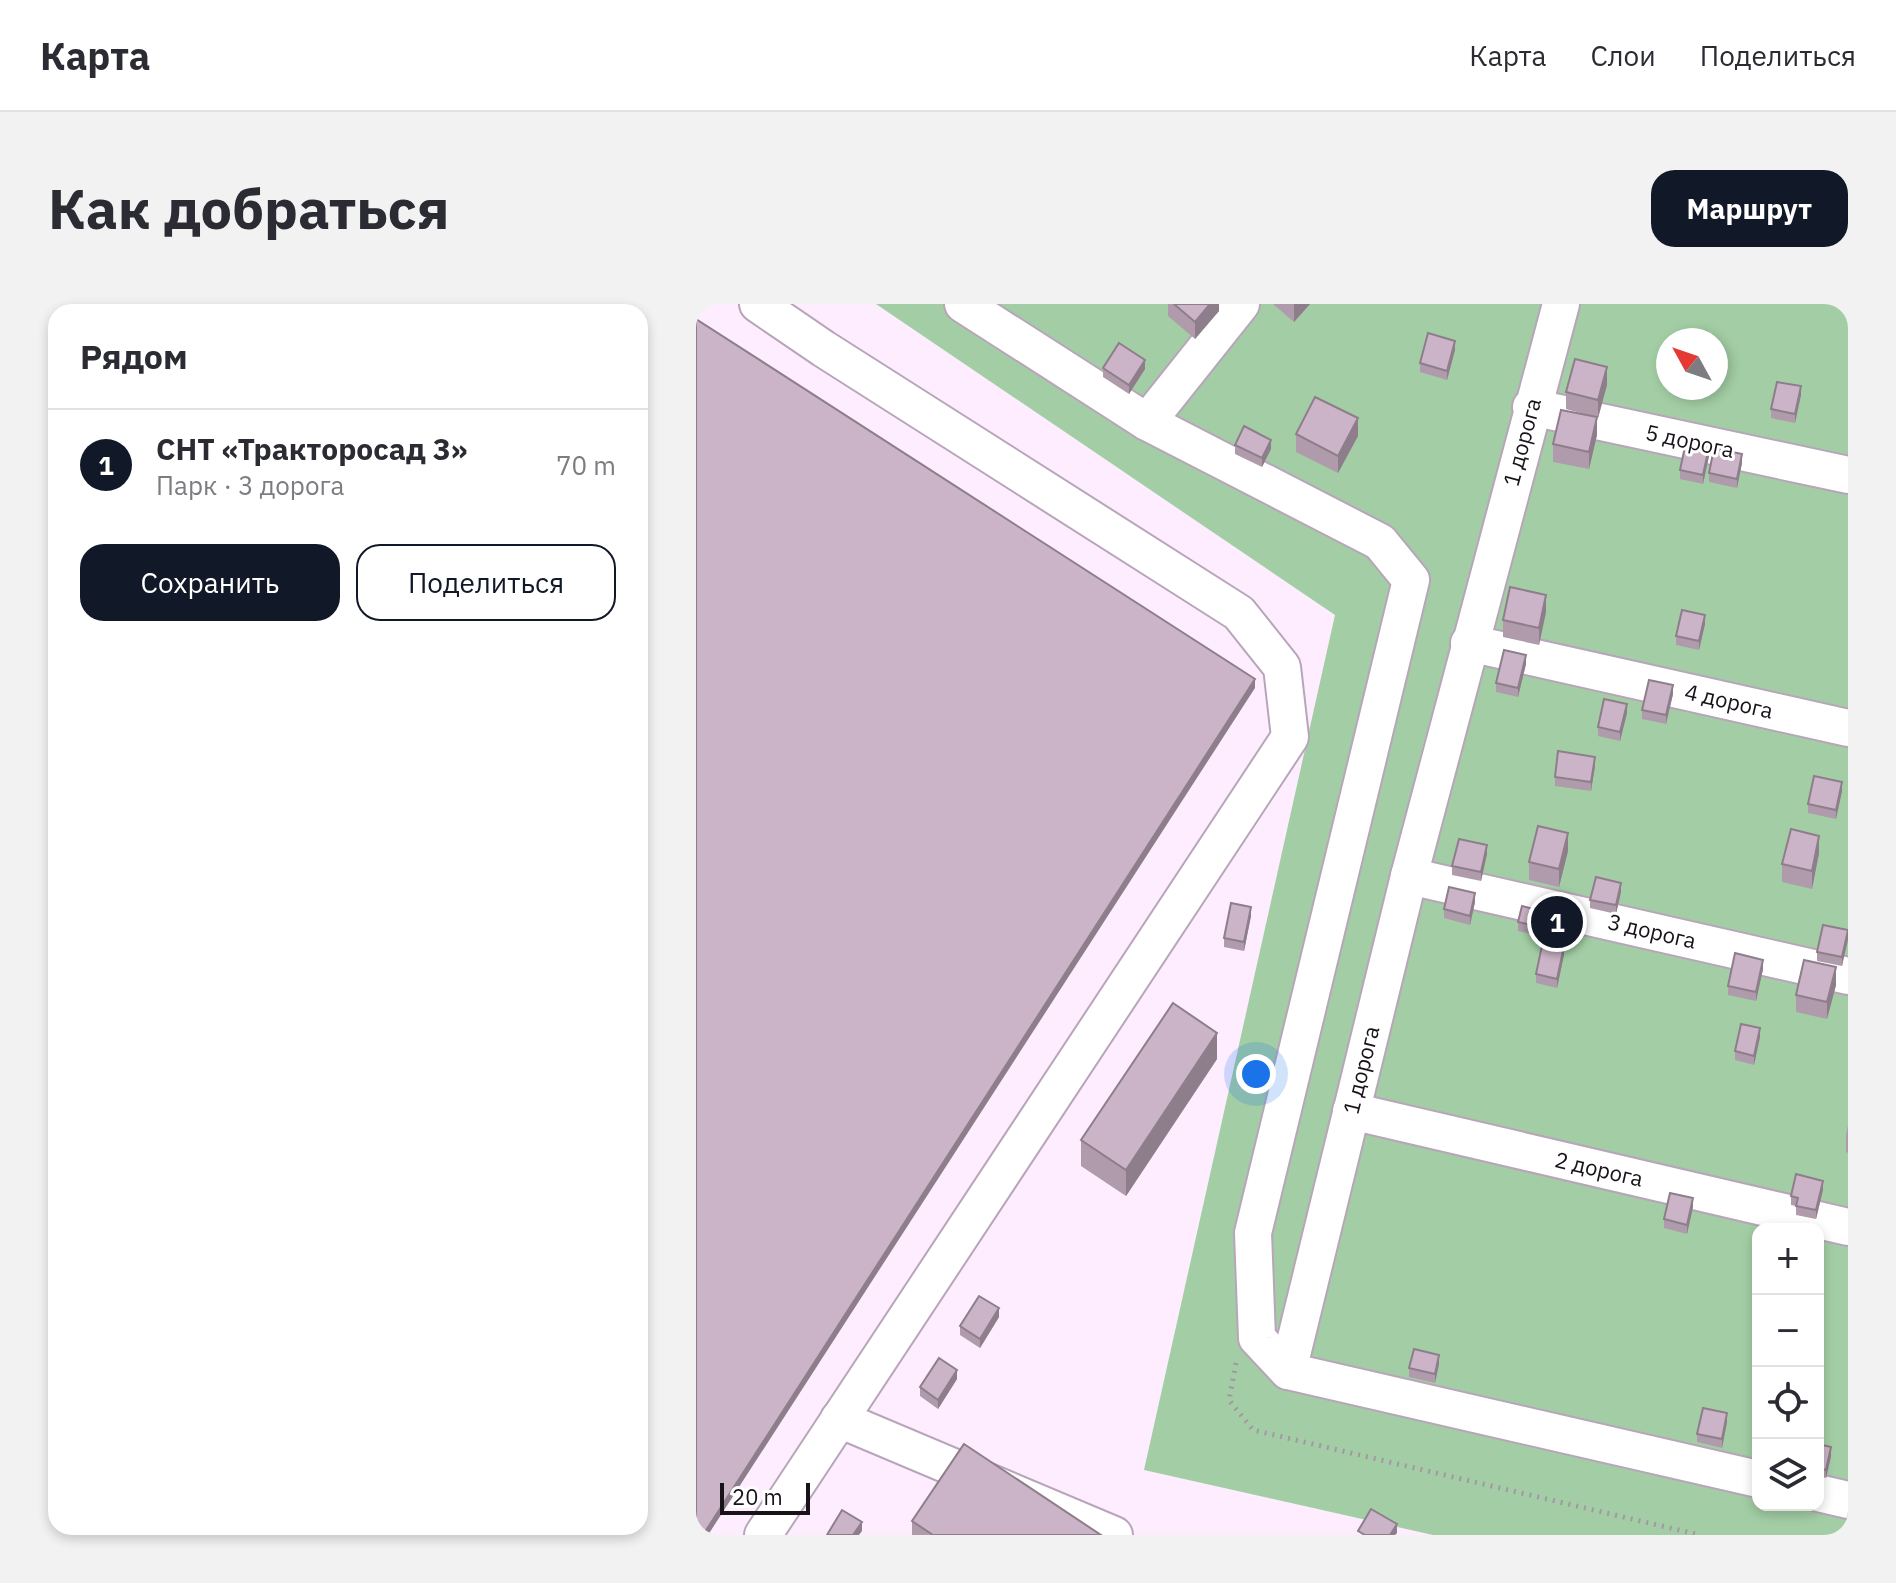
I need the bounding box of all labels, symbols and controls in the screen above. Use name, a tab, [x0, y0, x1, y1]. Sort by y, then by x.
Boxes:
text: Карта	[40, 31, 150, 80]
text: Карта	[1469, 37, 1546, 74]
text: Слои	[1590, 37, 1656, 74]
text: Поделиться	[1700, 37, 1856, 74]
button: Маршрут	[1651, 170, 1848, 247]
text: Как добраться	[48, 172, 449, 244]
north arrow	[1656, 328, 1728, 400]
text: Рядом	[80, 334, 188, 378]
street label: 1 дорога	[1496, 394, 1547, 489]
street label: 5 дорога	[1643, 417, 1737, 464]
text: СНТ «Тракторосад 3»	[156, 429, 468, 468]
text: 1	[98, 448, 114, 482]
text: 70 m	[556, 448, 616, 482]
text: Парк · 3 дорога	[156, 468, 344, 502]
button: Сохранить	[80, 544, 340, 621]
button: Поделиться	[356, 544, 616, 621]
street label: 4 дорога	[1682, 676, 1776, 725]
pin: 1	[1531, 892, 1583, 952]
street label: 3 дорога	[1605, 906, 1699, 955]
street label: 1 дорога	[1336, 1023, 1386, 1117]
your location	[1236, 1054, 1276, 1094]
street label: 2 дорога	[1552, 1144, 1646, 1193]
map controls	[1752, 1223, 1824, 1511]
button: +	[1752, 1223, 1824, 1295]
button: −	[1752, 1295, 1824, 1367]
button: locate	[1752, 1367, 1824, 1439]
button: layers	[1752, 1439, 1824, 1511]
scale bar	[720, 1479, 810, 1515]
text: 20 m	[732, 1482, 783, 1511]

